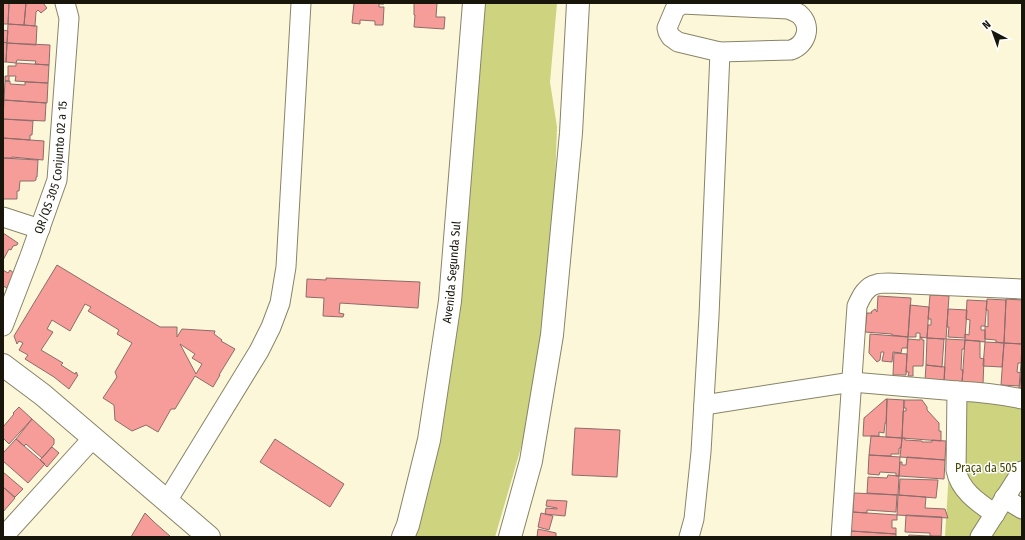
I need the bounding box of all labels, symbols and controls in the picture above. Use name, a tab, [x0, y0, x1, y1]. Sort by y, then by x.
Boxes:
north arrow	[973, 12, 1013, 52]
text: N	[980, 18, 994, 32]
street label: QR/QS 305 Conjunto 02 a 15	[31, 100, 70, 236]
street label: Avenida Segunda Sul	[440, 221, 463, 324]
park label: Praça da 505	[955, 461, 1017, 475]

